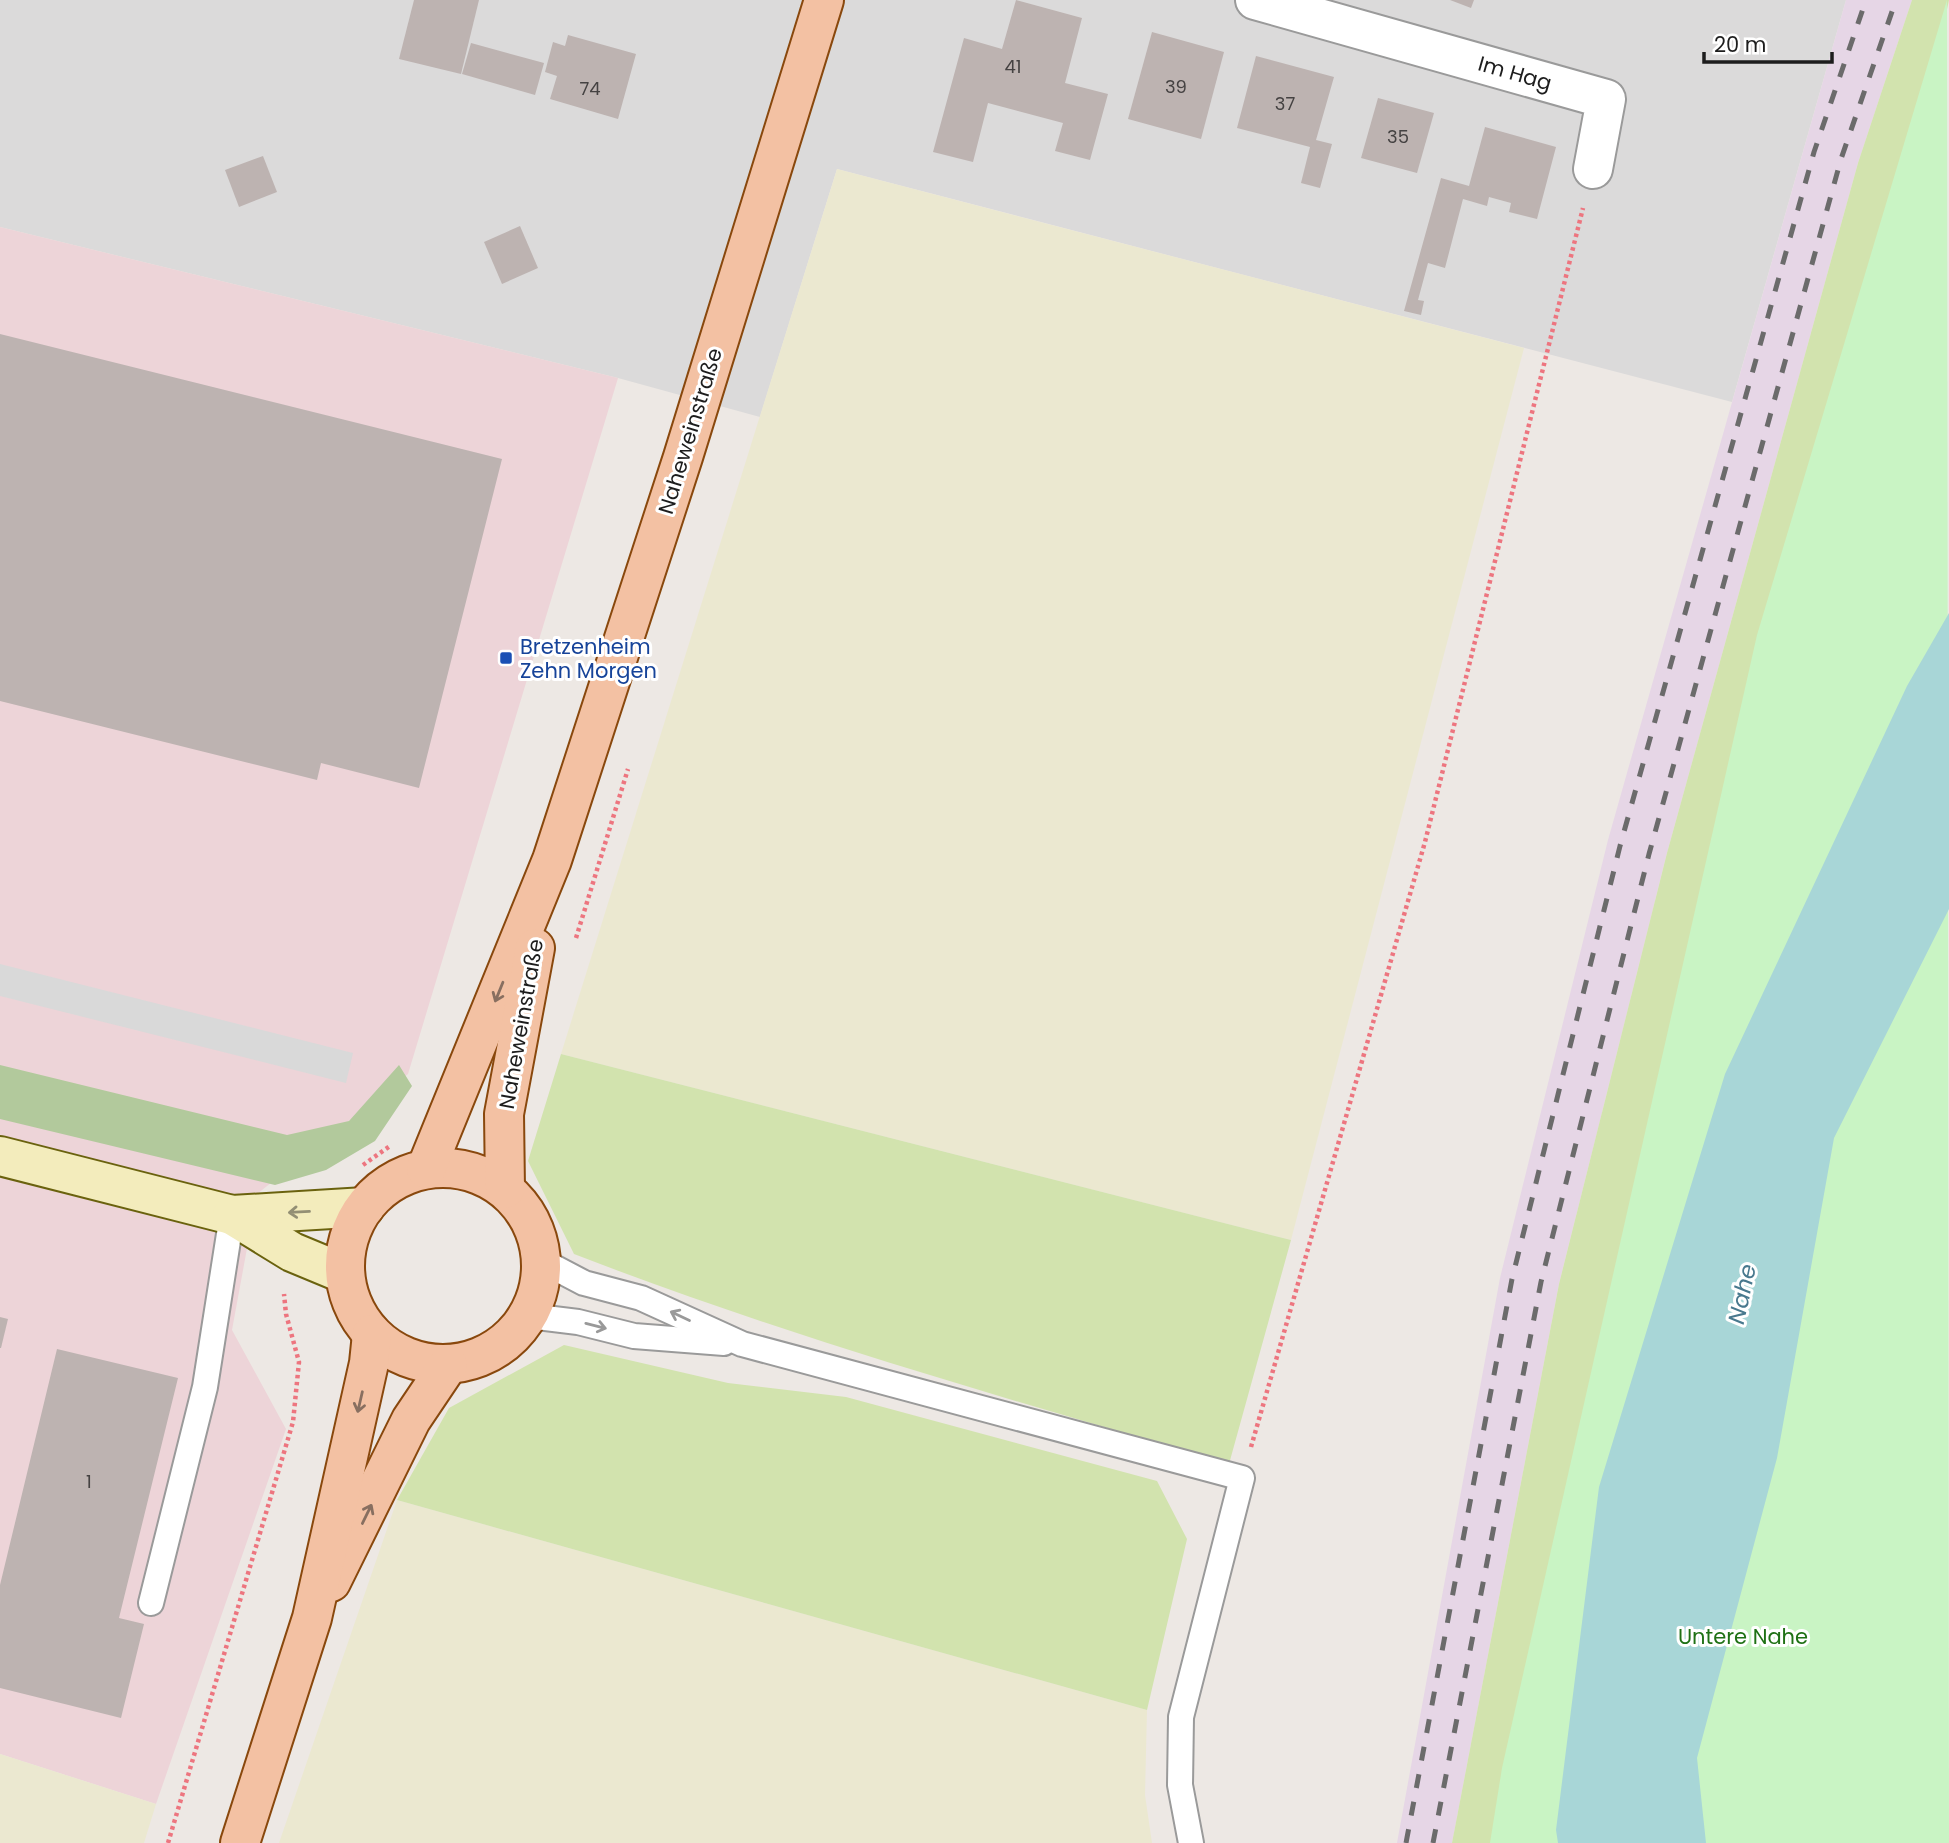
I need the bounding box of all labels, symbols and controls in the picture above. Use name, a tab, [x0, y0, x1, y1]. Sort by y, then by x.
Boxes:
scale bar	[1704, 21, 1832, 65]
text: 20 m	[1714, 30, 1767, 59]
street label: Im Hag	[1475, 49, 1555, 97]
house number: 41	[1004, 54, 1022, 79]
house number: 39	[1165, 74, 1187, 99]
house number: 74	[579, 76, 601, 101]
house number: 37	[1275, 91, 1295, 116]
house number: 35	[1387, 124, 1409, 149]
street label: Naheweinstraße	[651, 344, 729, 518]
place label: Bretzenheim Zehn Morgen	[520, 632, 657, 685]
marker: Bretzenheim Zehn Morgen	[498, 650, 514, 666]
street label: Naheweinstraße	[492, 937, 550, 1111]
one-way arrow	[492, 981, 505, 1002]
one-way arrow	[288, 1206, 311, 1219]
water label: Nahe	[1720, 1261, 1764, 1327]
one-way arrow	[669, 1309, 691, 1322]
one-way arrow	[584, 1320, 607, 1333]
one-way arrow	[352, 1390, 365, 1412]
house number: 1	[86, 1469, 92, 1494]
one-way arrow	[361, 1504, 374, 1525]
park label: Untere Nahe	[1678, 1622, 1808, 1651]

